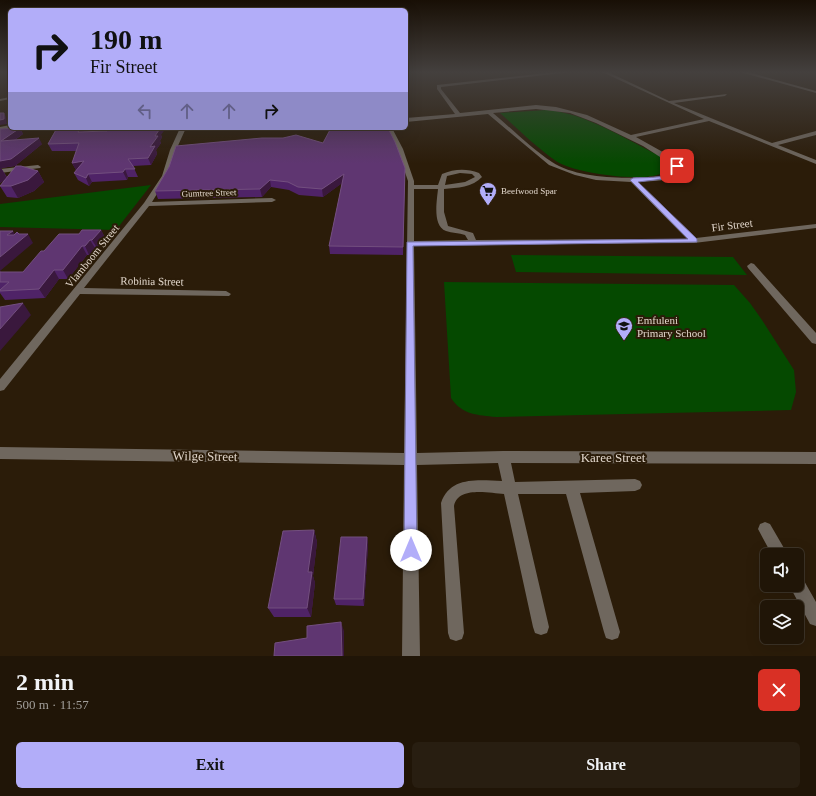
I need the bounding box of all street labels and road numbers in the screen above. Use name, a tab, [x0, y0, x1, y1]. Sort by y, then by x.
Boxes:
street label: Gumtree Street	[181, 187, 237, 199]
street label: Fir Street	[711, 217, 753, 233]
street label: Vlamboom Street	[63, 222, 121, 290]
street label: Robinia Street	[120, 274, 184, 288]
street label: Wilge Street	[172, 448, 238, 464]
street label: Karee Street	[581, 450, 646, 465]

